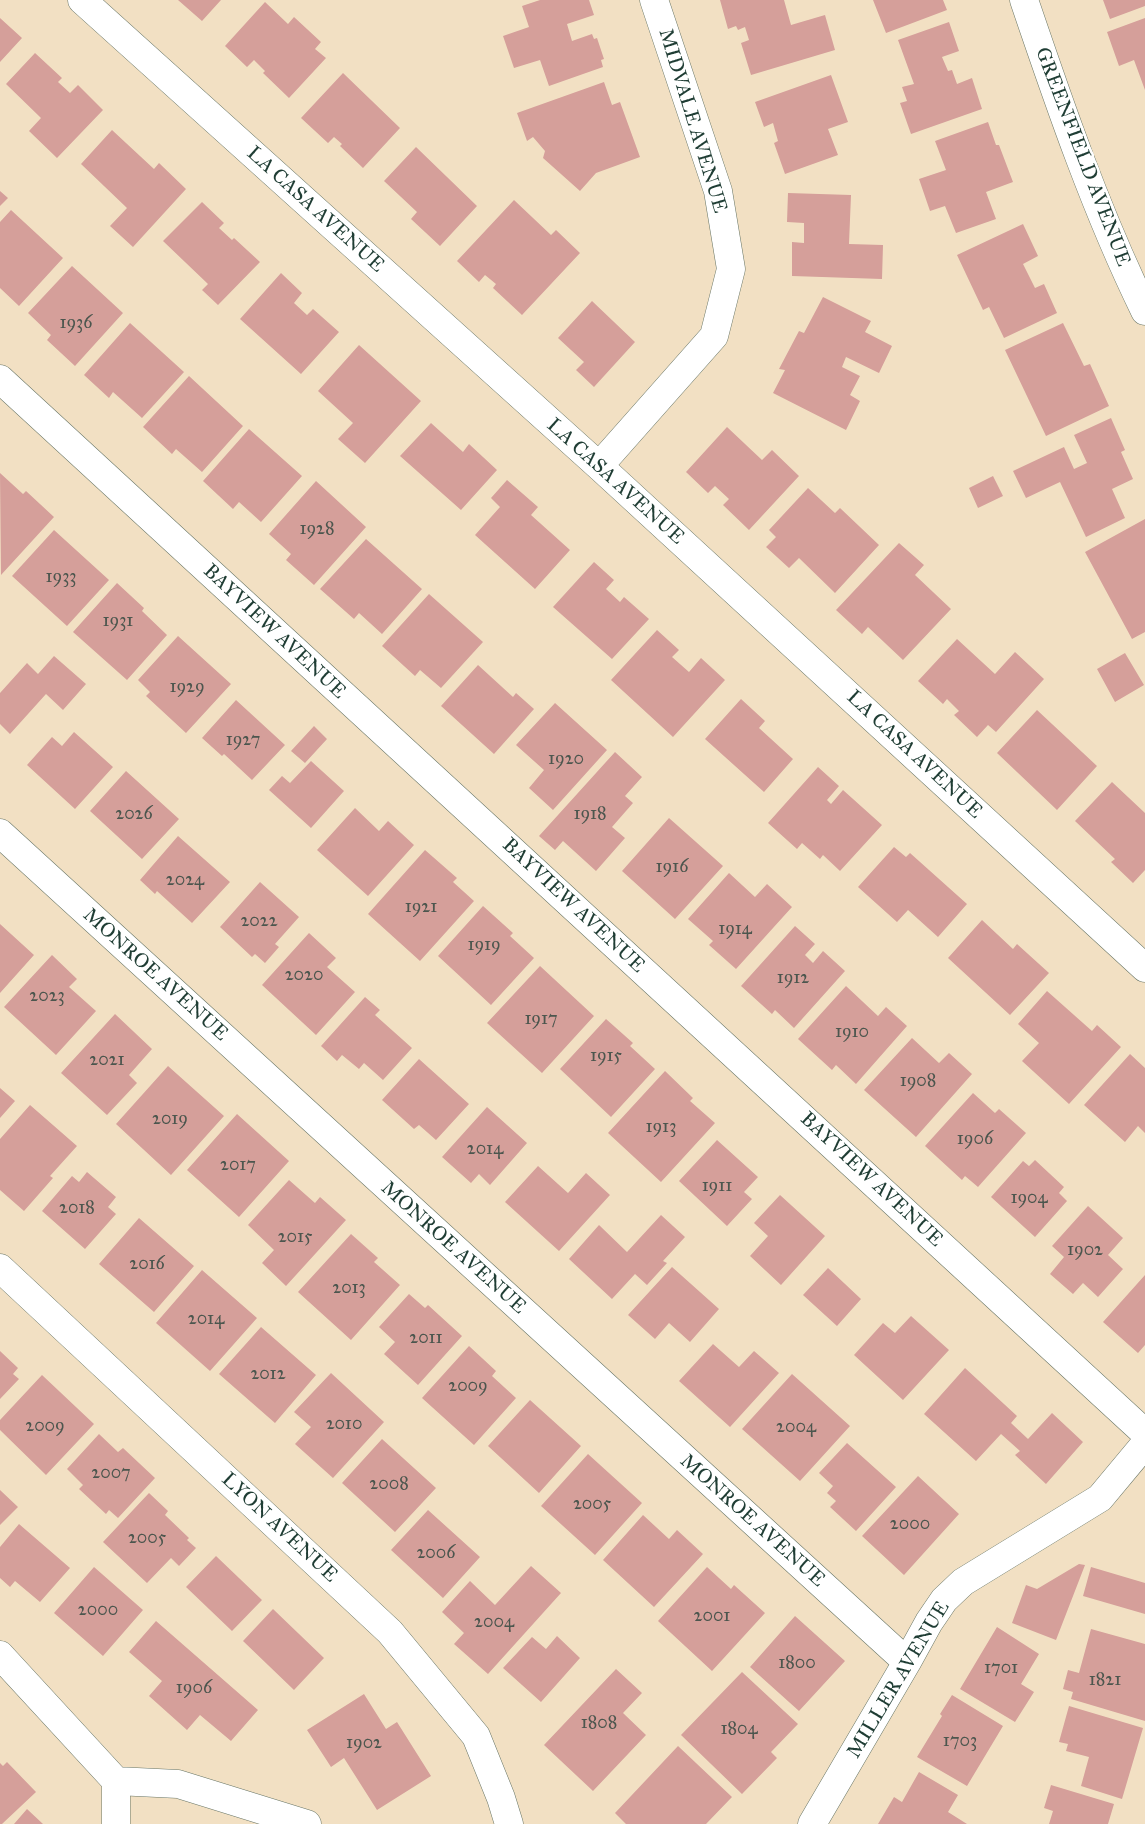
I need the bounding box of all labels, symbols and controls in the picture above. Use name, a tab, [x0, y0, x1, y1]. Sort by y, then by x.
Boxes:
street label: MIDVALE AVENUE	[653, 26, 731, 216]
street label: GREENFIELD AVENUE	[1029, 44, 1135, 270]
street label: LA CASA AVENUE	[241, 142, 389, 278]
house number: 1936	[59, 313, 93, 335]
street label: LA CASA AVENUE	[541, 414, 689, 550]
house number: 1928	[299, 519, 335, 541]
street label: BAYVIEW AVENUE	[198, 560, 350, 704]
house number: 1933	[45, 567, 77, 589]
house number: 1931	[103, 611, 133, 633]
house number: 1929	[169, 677, 205, 699]
street label: LA CASA AVENUE	[841, 686, 987, 824]
house number: 1927	[226, 730, 260, 752]
house number: 1920	[548, 749, 584, 771]
house number: 2026	[115, 804, 153, 826]
house number: 1918	[573, 804, 607, 826]
street label: BAYVIEW AVENUE	[497, 834, 649, 978]
house number: 1916	[656, 857, 688, 879]
house number: 2024	[166, 870, 204, 892]
house number: 1921	[405, 897, 437, 919]
street label: MONROE AVENUE	[78, 904, 232, 1046]
house number: 2022	[240, 911, 278, 933]
house number: 1914	[718, 919, 752, 941]
house number: 1919	[467, 935, 501, 957]
house number: 2020	[285, 965, 323, 987]
house number: 1912	[777, 968, 809, 990]
house number: 2023	[29, 986, 65, 1008]
house number: 1917	[524, 1009, 558, 1031]
house number: 1910	[835, 1022, 869, 1044]
house number: 1915	[590, 1046, 622, 1068]
house number: 2021	[89, 1050, 125, 1072]
house number: 1908	[900, 1071, 936, 1093]
street label: BAYVIEW AVENUE	[795, 1108, 947, 1252]
house number: 2019	[152, 1109, 188, 1131]
house number: 1913	[646, 1117, 676, 1139]
house number: 1906	[957, 1129, 993, 1151]
house number: 2014	[467, 1139, 503, 1161]
house number: 2017	[220, 1155, 256, 1177]
house number: 1911	[702, 1176, 732, 1198]
street label: MONROE AVENUE	[376, 1177, 530, 1319]
house number: 1904	[1010, 1188, 1048, 1210]
house number: 2018	[59, 1198, 95, 1220]
house number: 2015	[278, 1227, 312, 1249]
house number: 1902	[1067, 1240, 1103, 1262]
house number: 2016	[129, 1254, 165, 1276]
house number: 2013	[332, 1278, 366, 1300]
house number: 2014	[188, 1309, 224, 1331]
house number: 2011	[409, 1328, 443, 1350]
house number: 2012	[250, 1364, 286, 1386]
house number: 2009	[448, 1376, 488, 1398]
house number: 2010	[326, 1414, 362, 1436]
house number: 2009	[25, 1416, 65, 1438]
house number: 2004	[776, 1417, 816, 1439]
street label: MONROE AVENUE	[675, 1450, 829, 1592]
house number: 2007	[91, 1463, 131, 1485]
street label: LYON AVENUE	[216, 1468, 342, 1588]
house number: 2008	[369, 1474, 409, 1496]
house number: 2005	[573, 1494, 611, 1516]
house number: 2000	[890, 1514, 930, 1536]
house number: 2005	[128, 1528, 166, 1550]
house number: 2006	[416, 1543, 456, 1565]
street label: MILLER AVENUE	[843, 1597, 955, 1763]
house number: 2000	[78, 1600, 118, 1622]
house number: 2001	[694, 1606, 730, 1628]
house number: 2004	[474, 1612, 514, 1634]
house number: 1800	[778, 1653, 816, 1675]
house number: 1701	[984, 1658, 1018, 1680]
house number: 1821	[1089, 1670, 1121, 1692]
house number: 1906	[176, 1678, 212, 1700]
house number: 1808	[581, 1713, 617, 1735]
house number: 1804	[720, 1719, 758, 1741]
house number: 1703	[943, 1731, 977, 1753]
house number: 1902	[346, 1733, 382, 1755]

